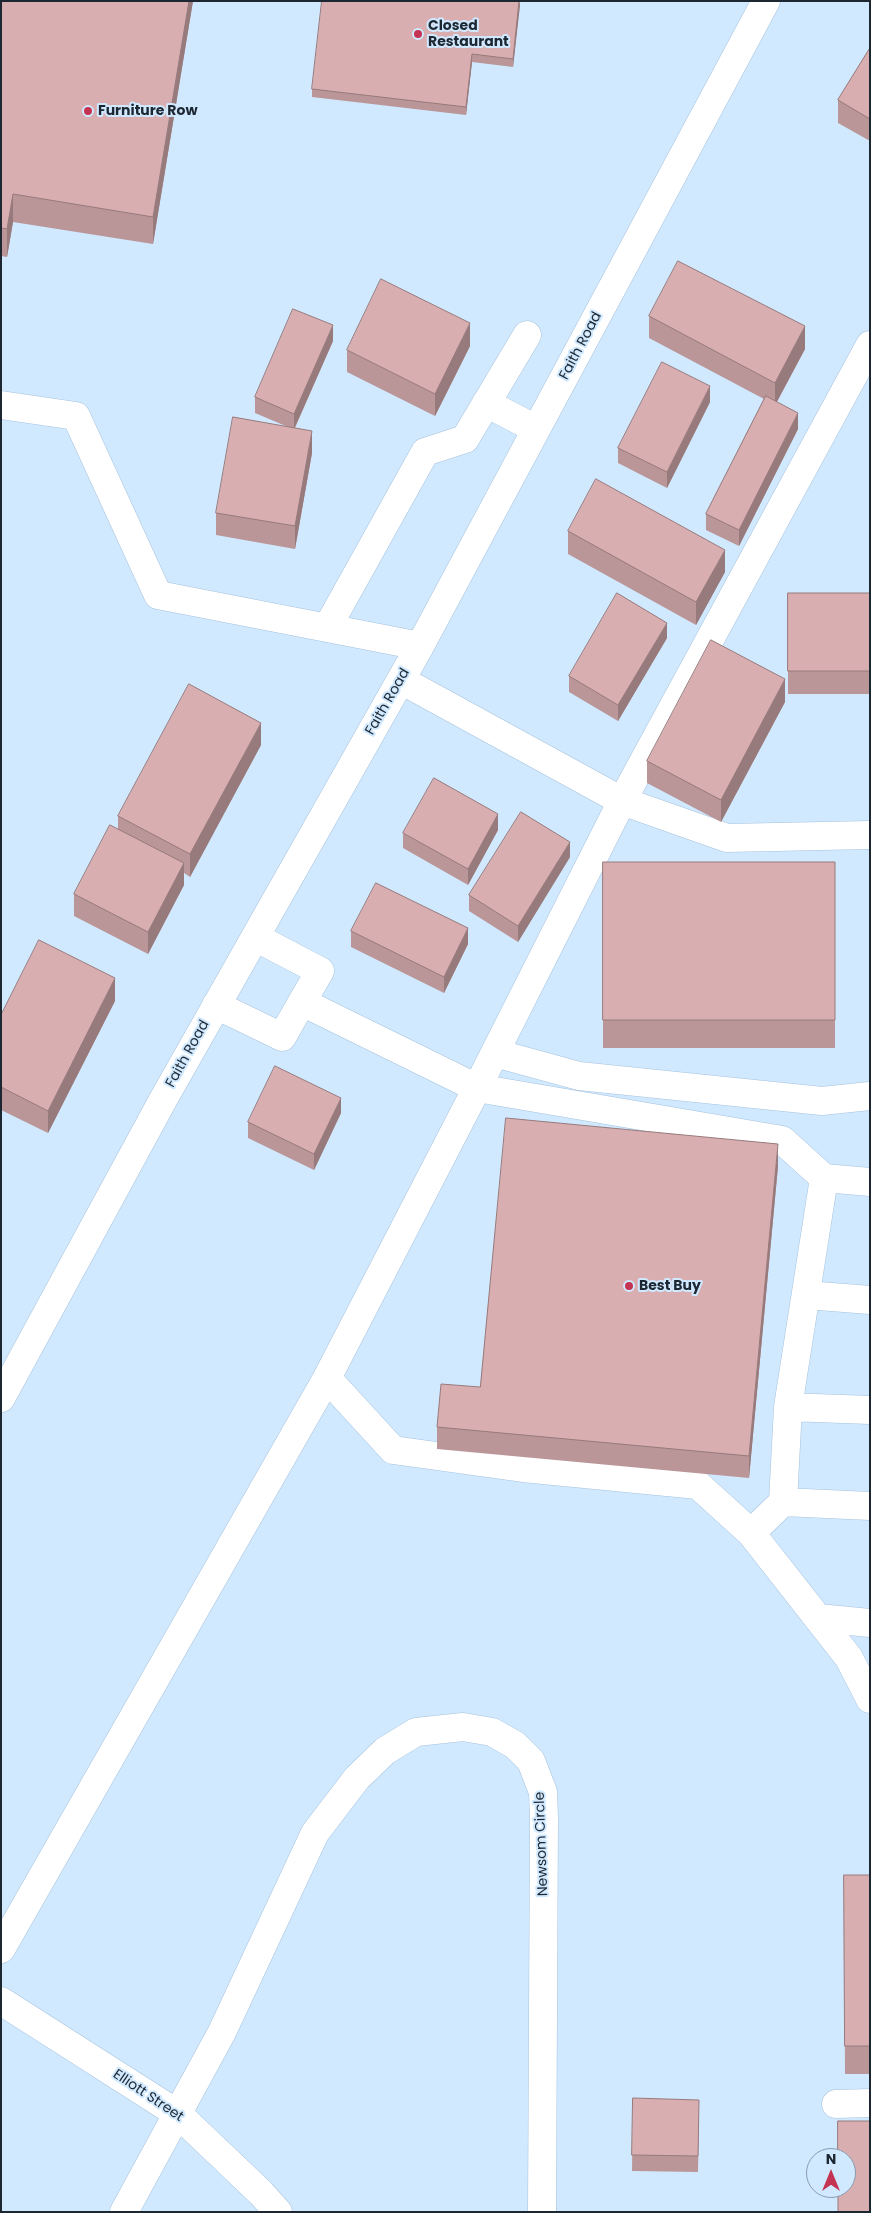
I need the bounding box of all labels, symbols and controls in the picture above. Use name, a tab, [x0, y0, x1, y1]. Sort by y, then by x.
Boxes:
place label: Closed Restaurant	[428, 18, 509, 50]
marker: Closed Restaurant	[412, 28, 424, 40]
place label: Furniture Row	[98, 103, 198, 119]
marker: Furniture Row	[82, 105, 94, 117]
street label: Faith Road	[556, 309, 606, 383]
street label: Faith Road	[362, 666, 414, 738]
street label: Faith Road	[163, 1017, 213, 1091]
place label: Best Buy	[639, 1278, 701, 1294]
marker: Best Buy	[623, 1280, 635, 1292]
street label: Newsom Circle	[532, 1791, 552, 1897]
street label: Elliott Street	[110, 2066, 186, 2126]
north arrow	[806, 2148, 856, 2198]
text: N	[826, 2149, 836, 2169]

